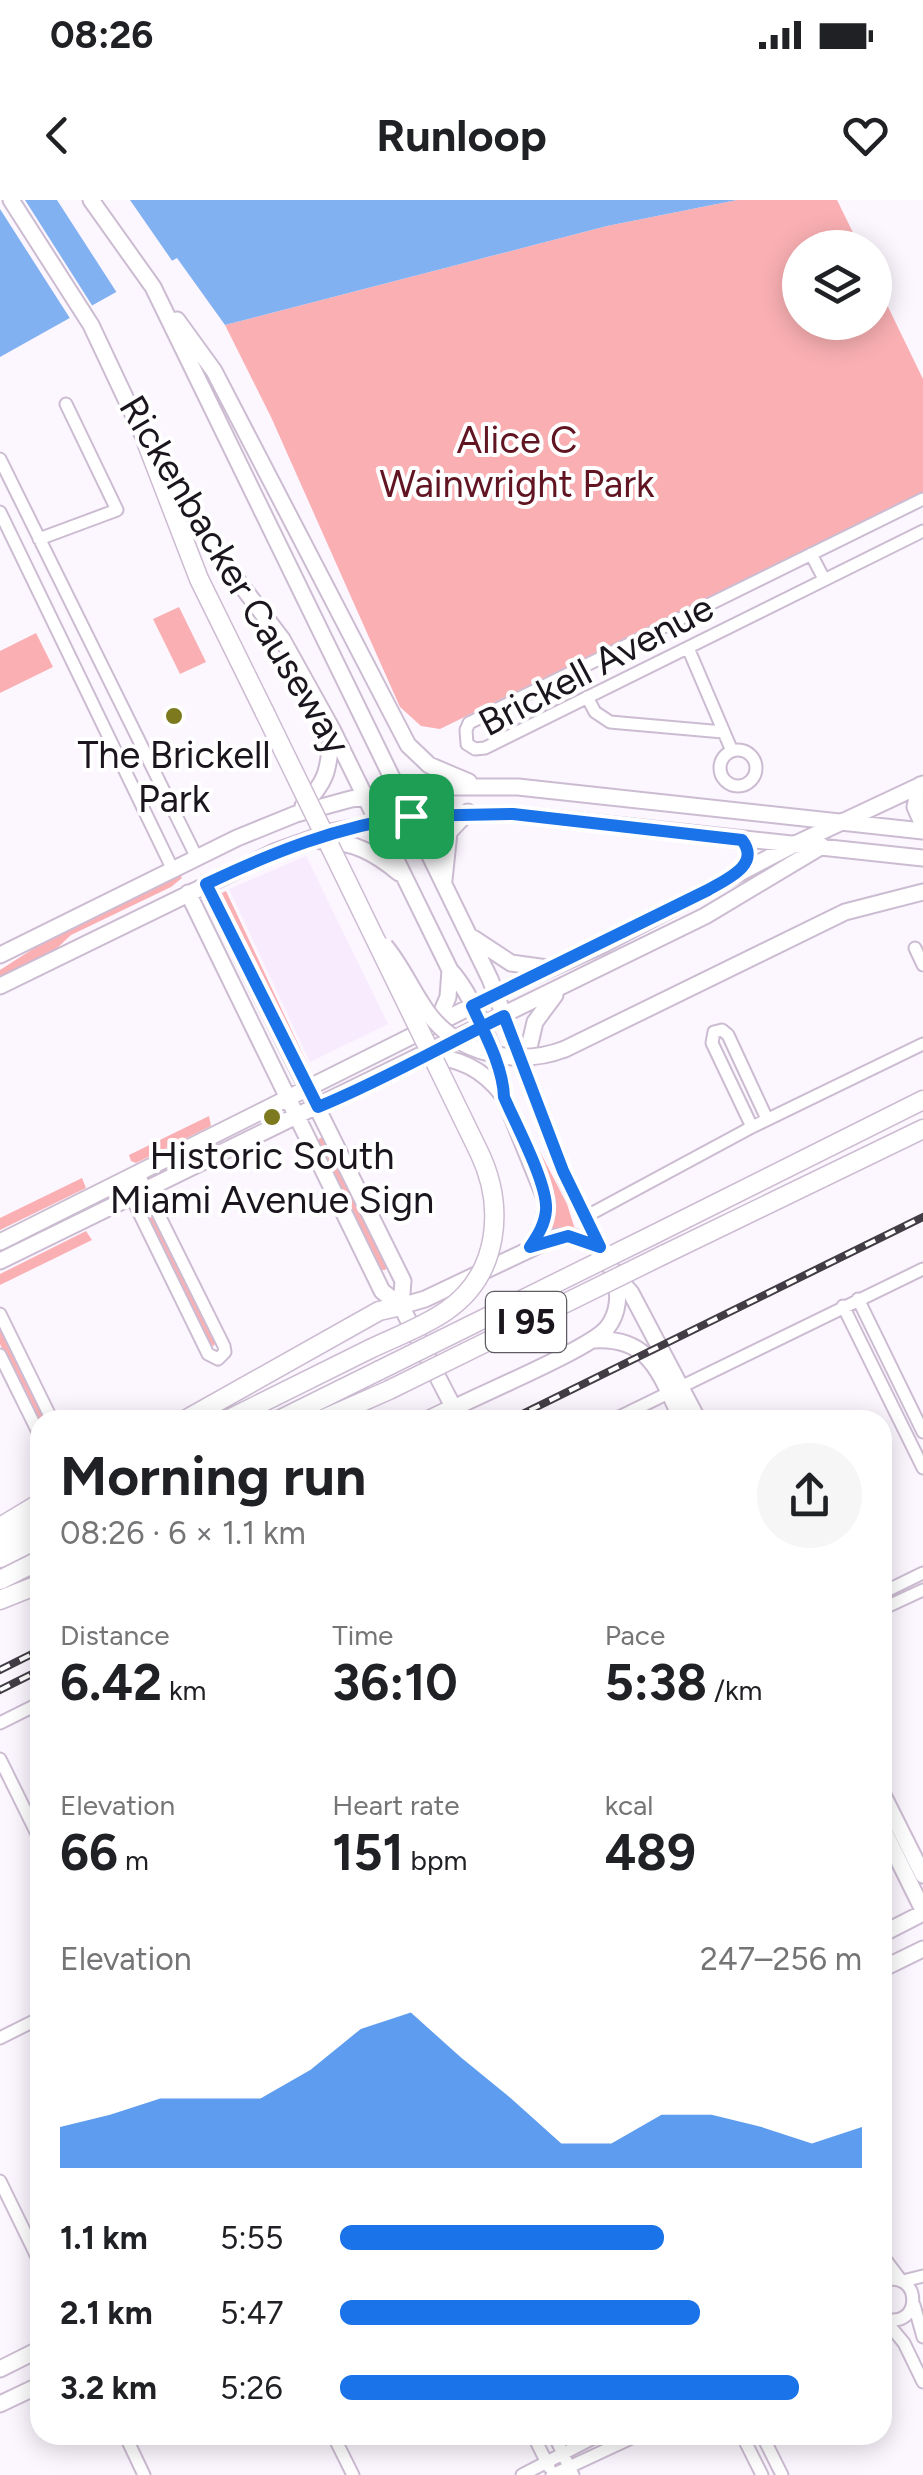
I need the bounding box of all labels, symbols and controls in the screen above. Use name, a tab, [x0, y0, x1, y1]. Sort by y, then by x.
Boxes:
text: 08:26	[50, 12, 153, 58]
icon: back	[30, 108, 85, 163]
text: Runloop	[376, 108, 547, 162]
icon: heart	[838, 108, 893, 163]
map controls	[782, 230, 892, 340]
button: layers	[782, 230, 892, 340]
street label: Rickenbacker Causeway	[110, 387, 360, 763]
park label: Alice C Wainwright Park	[379, 417, 655, 507]
street label: Brickell Avenue	[471, 584, 721, 746]
marker: The Brickell Park	[163, 705, 185, 727]
place label: The Brickell Park	[77, 732, 271, 822]
pin	[369, 774, 454, 859]
icon: arrive	[384, 789, 439, 844]
marker: Historic South Miami Avenue Sign	[261, 1106, 283, 1128]
place label: Historic South Miami Avenue Sign	[110, 1133, 434, 1223]
road number: I 95	[486, 1292, 566, 1352]
text: Morning run	[60, 1443, 366, 1509]
button: share	[757, 1443, 862, 1548]
text: 08:26 · 6 × 1.1 km	[60, 1514, 306, 1552]
text: Distance	[60, 1618, 170, 1652]
text: Time	[332, 1618, 393, 1652]
text: Pace	[605, 1618, 665, 1652]
text: 6.42	[60, 1652, 162, 1713]
text: 36:10	[332, 1652, 458, 1713]
text: 5:38	[605, 1652, 707, 1713]
text: km	[162, 1673, 206, 1707]
text: /km	[707, 1673, 762, 1707]
text: Elevation	[60, 1788, 175, 1822]
text: Heart rate	[332, 1788, 459, 1822]
text: kcal	[605, 1788, 654, 1822]
text: 66	[60, 1822, 118, 1883]
text: 151	[332, 1822, 404, 1883]
text: 489	[605, 1822, 696, 1883]
text: m	[118, 1843, 149, 1877]
text: bpm	[404, 1843, 467, 1877]
text: Elevation	[60, 1940, 192, 1978]
text: 247–256 m	[700, 1940, 862, 1978]
text: 1.1 km	[60, 2219, 148, 2257]
text: 5:55	[220, 2219, 283, 2257]
text: 2.1 km	[60, 2294, 153, 2332]
text: 5:47	[220, 2294, 284, 2332]
text: 3.2 km	[60, 2369, 157, 2407]
text: 5:26	[220, 2369, 283, 2407]

